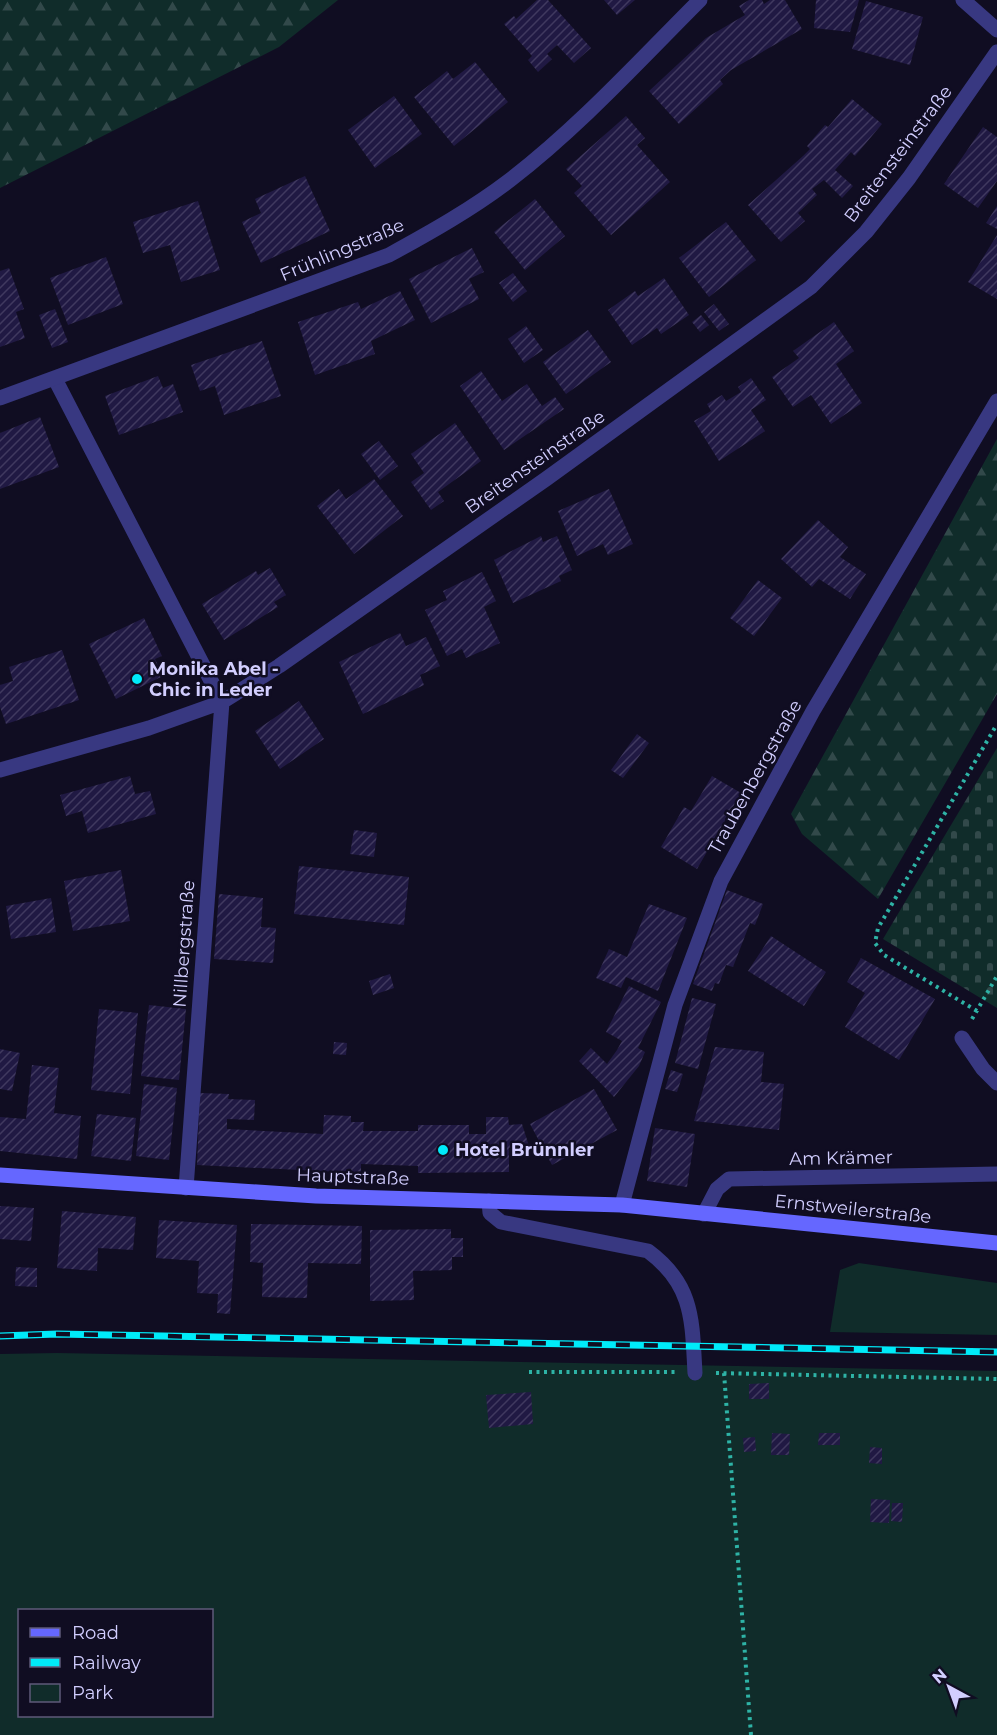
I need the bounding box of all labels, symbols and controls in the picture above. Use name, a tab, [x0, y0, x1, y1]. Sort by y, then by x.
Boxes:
street label: Breitensteinstraße	[839, 81, 957, 227]
street label: Frühlingstraße	[276, 214, 408, 286]
street label: Breitensteinstraße	[461, 405, 609, 519]
place label: Monika Abel - Chic in Leder	[149, 658, 279, 701]
marker: Monika Abel - Chic in Leder	[130, 672, 144, 686]
street label: Traubenbergstraße	[703, 696, 807, 858]
street label: Nillbergstraße	[169, 879, 199, 1008]
place label: Hotel Brünnler	[455, 1139, 594, 1161]
marker: Hotel Brünnler	[436, 1143, 450, 1157]
street label: Am Krämer	[789, 1146, 893, 1170]
street label: Hauptstraße	[296, 1164, 410, 1190]
street label: Ernstweilerstraße	[774, 1190, 933, 1228]
legend	[18, 1609, 213, 1717]
text: Road	[72, 1622, 119, 1644]
text: Railway	[72, 1652, 141, 1674]
north arrow	[919, 1657, 979, 1717]
text: N	[928, 1665, 951, 1687]
text: Park	[72, 1682, 113, 1704]

